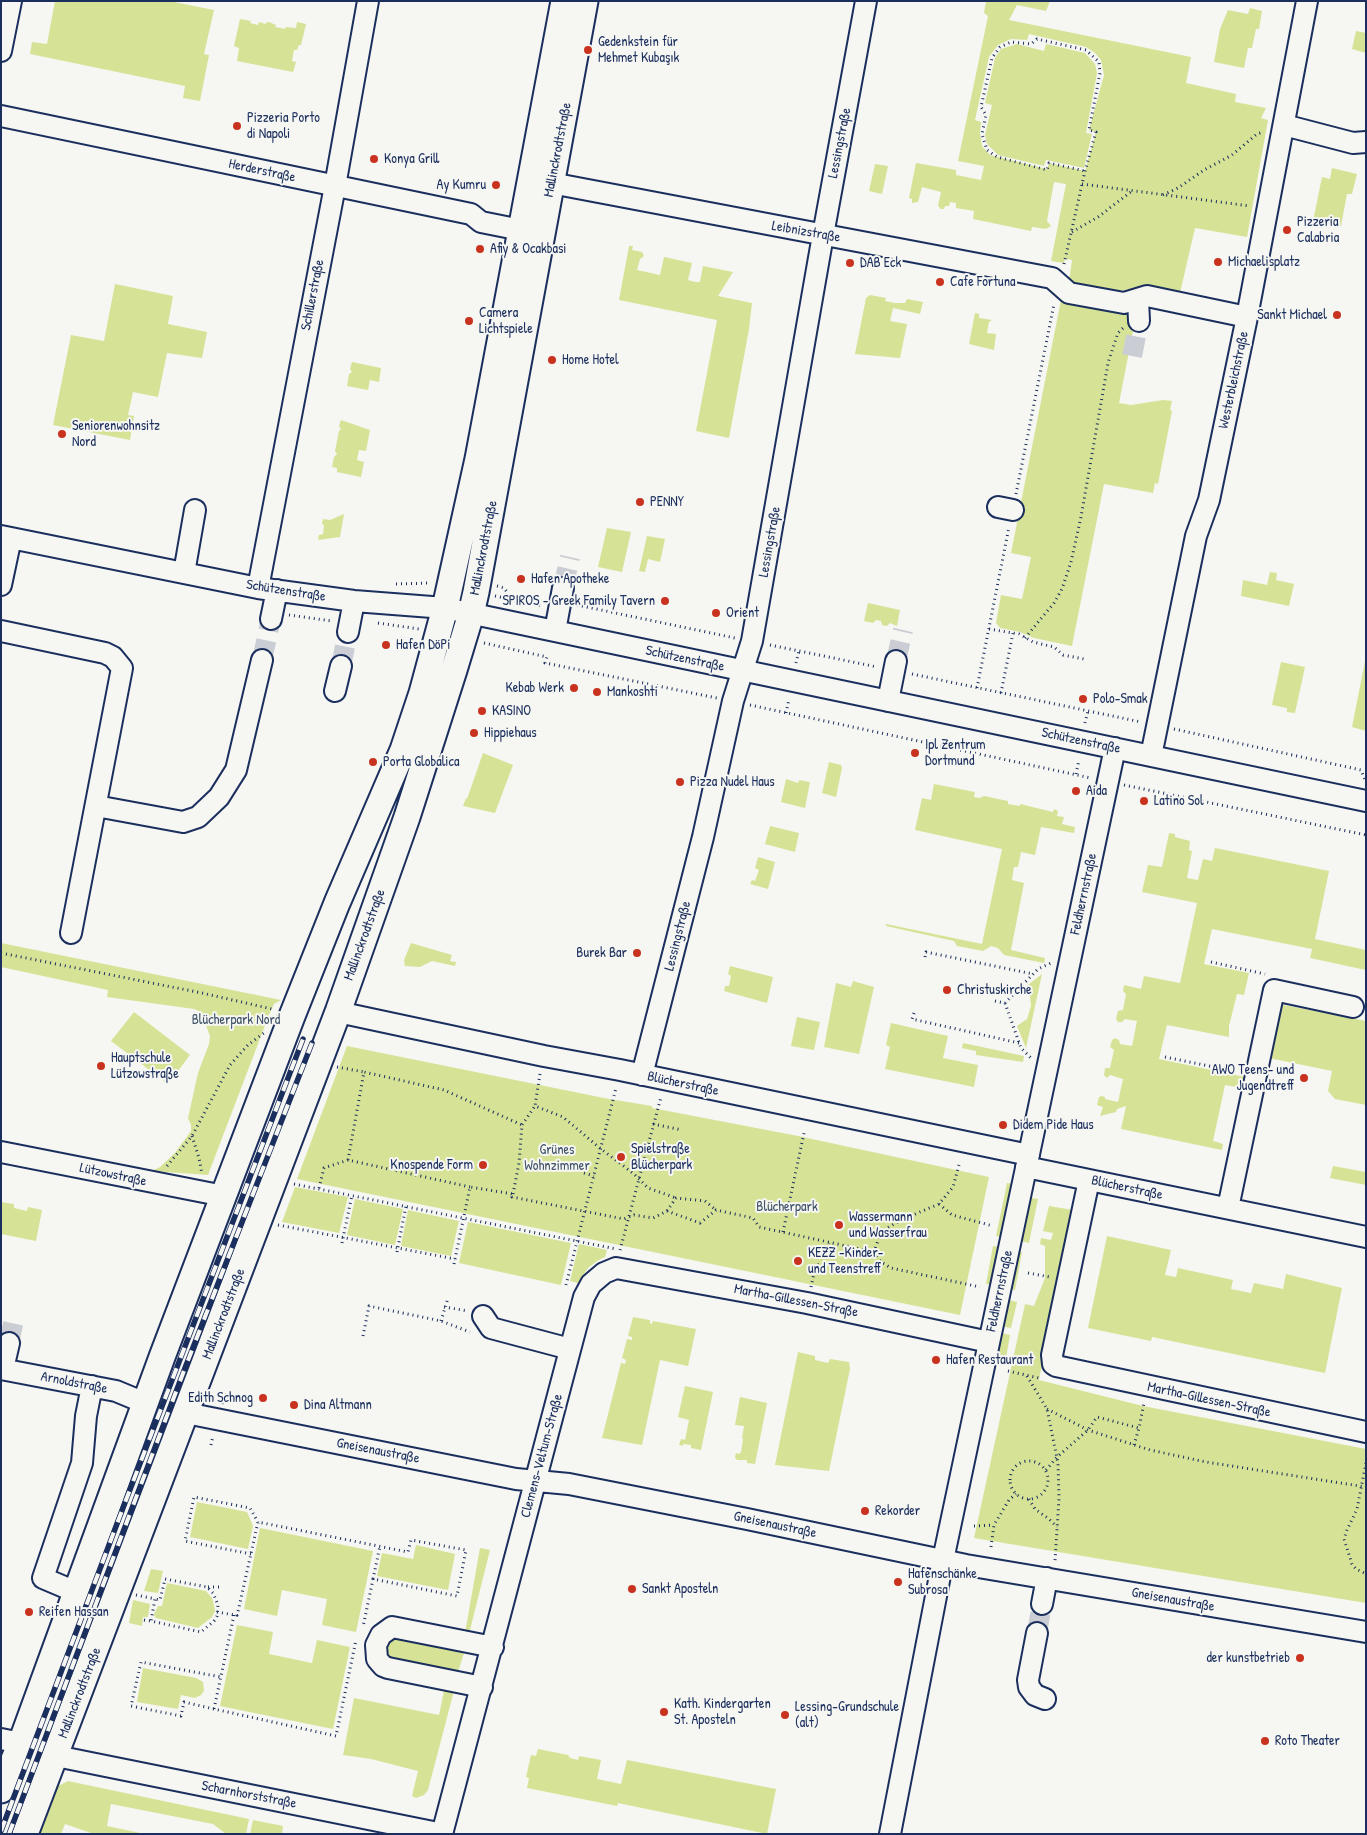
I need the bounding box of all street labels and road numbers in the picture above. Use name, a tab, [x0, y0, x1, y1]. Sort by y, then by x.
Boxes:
street label: Mallinckrodtstraße	[541, 101, 575, 199]
street label: Lessingstraße	[825, 106, 855, 180]
street label: Herderstraße	[227, 156, 297, 186]
street label: Leibnizstraße	[770, 218, 842, 246]
street label: Schillerstraße	[298, 258, 328, 332]
street label: Westerbleichstraße	[1215, 330, 1253, 430]
street label: Mallinckrodtstraße	[467, 499, 501, 597]
street label: Lessingstraße	[756, 505, 784, 579]
street label: Schützenstraße	[245, 576, 327, 606]
street label: Schützenstraße	[644, 642, 726, 676]
street label: Schützenstraße	[1040, 724, 1122, 758]
street label: Feldherrnstraße	[1067, 852, 1101, 936]
street label: Mallinckrodtstraße	[341, 887, 389, 983]
street label: Lessingstraße	[661, 899, 695, 973]
street label: Blücherstraße	[646, 1068, 720, 1100]
street label: Lützowstraße	[78, 1160, 148, 1190]
street label: Blücherstraße	[1090, 1172, 1164, 1204]
street label: Feldherrnstraße	[983, 1249, 1017, 1333]
street label: Mallinckrodtstraße	[199, 1266, 249, 1362]
street label: Martha-Gillessen-Straße	[733, 1281, 859, 1321]
street label: Arnoldstraße	[39, 1368, 109, 1398]
street label: Martha-Gillessen-Straße	[1146, 1379, 1272, 1421]
street label: Clemens-Veltum-Straße	[517, 1392, 567, 1520]
street label: Gneisenaustraße	[335, 1435, 421, 1467]
street label: Gneisenaustraße	[732, 1508, 818, 1542]
street label: Gneisenaustraße	[1130, 1584, 1216, 1616]
street label: Mallinckrodtstraße	[55, 1645, 105, 1741]
street label: Scharnhorststraße	[200, 1778, 298, 1812]

